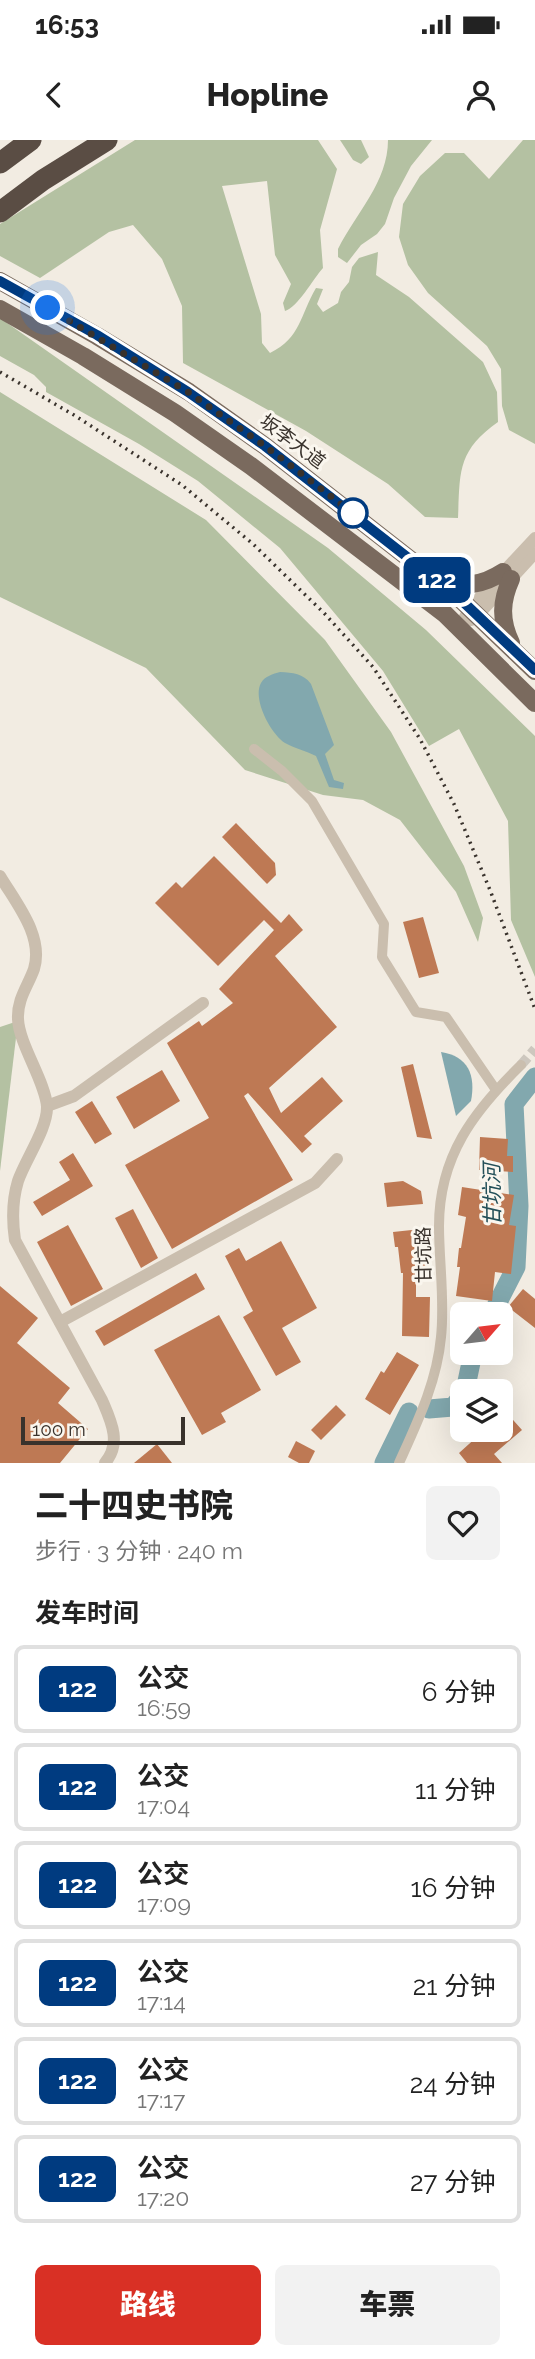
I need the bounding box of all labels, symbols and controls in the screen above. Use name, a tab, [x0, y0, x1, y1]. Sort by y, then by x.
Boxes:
text: 16:53	[35, 10, 99, 40]
icon: back	[35, 76, 73, 114]
text: Hopline	[207, 76, 328, 113]
icon: person	[462, 76, 500, 114]
your location	[30, 290, 65, 325]
street label: 坂李大道	[256, 409, 330, 473]
unlabelled marker	[338, 498, 368, 528]
line badge: 122	[397, 557, 477, 603]
text: 122	[418, 565, 456, 594]
water label: 甘坑河	[479, 1159, 505, 1227]
street label: 甘坑路	[412, 1226, 434, 1284]
north arrow	[450, 1302, 513, 1365]
map controls	[450, 1302, 513, 1442]
button: layers	[450, 1379, 513, 1442]
scale bar	[21, 1414, 186, 1446]
text: 100 m	[32, 1418, 86, 1440]
text: 二十四史书院	[35, 1486, 233, 1525]
button: heart	[426, 1486, 500, 1560]
text: 步行 · 3 分钟 · 240 m	[35, 1537, 243, 1564]
text: 发车时间	[35, 1598, 139, 1628]
text: 公交	[137, 1663, 189, 1693]
text: 122	[58, 1674, 97, 1703]
text: 6 分钟	[422, 1677, 496, 1707]
text: 16:59	[137, 1694, 191, 1721]
text: 公交	[137, 1761, 189, 1791]
text: 122	[58, 1772, 97, 1801]
text: 11 分钟	[415, 1775, 496, 1805]
text: 17:04	[137, 1792, 190, 1819]
text: 公交	[137, 1859, 189, 1889]
text: 122	[58, 1870, 97, 1899]
text: 16 分钟	[411, 1873, 496, 1903]
text: 17:09	[137, 1890, 191, 1917]
text: 公交	[137, 1957, 189, 1987]
text: 122	[58, 1968, 97, 1997]
text: 21 分钟	[413, 1971, 496, 2001]
text: 17:14	[137, 1988, 186, 2015]
text: 公交	[137, 2055, 189, 2085]
text: 122	[58, 2066, 97, 2095]
text: 24 分钟	[410, 2069, 496, 2099]
text: 17:17	[137, 2086, 185, 2113]
text: 公交	[137, 2153, 189, 2183]
text: 122	[58, 2164, 97, 2193]
text: 27 分钟	[410, 2167, 496, 2197]
text: 17:20	[137, 2184, 189, 2211]
button: 路线	[35, 2265, 261, 2345]
button: 车票	[275, 2265, 500, 2345]

